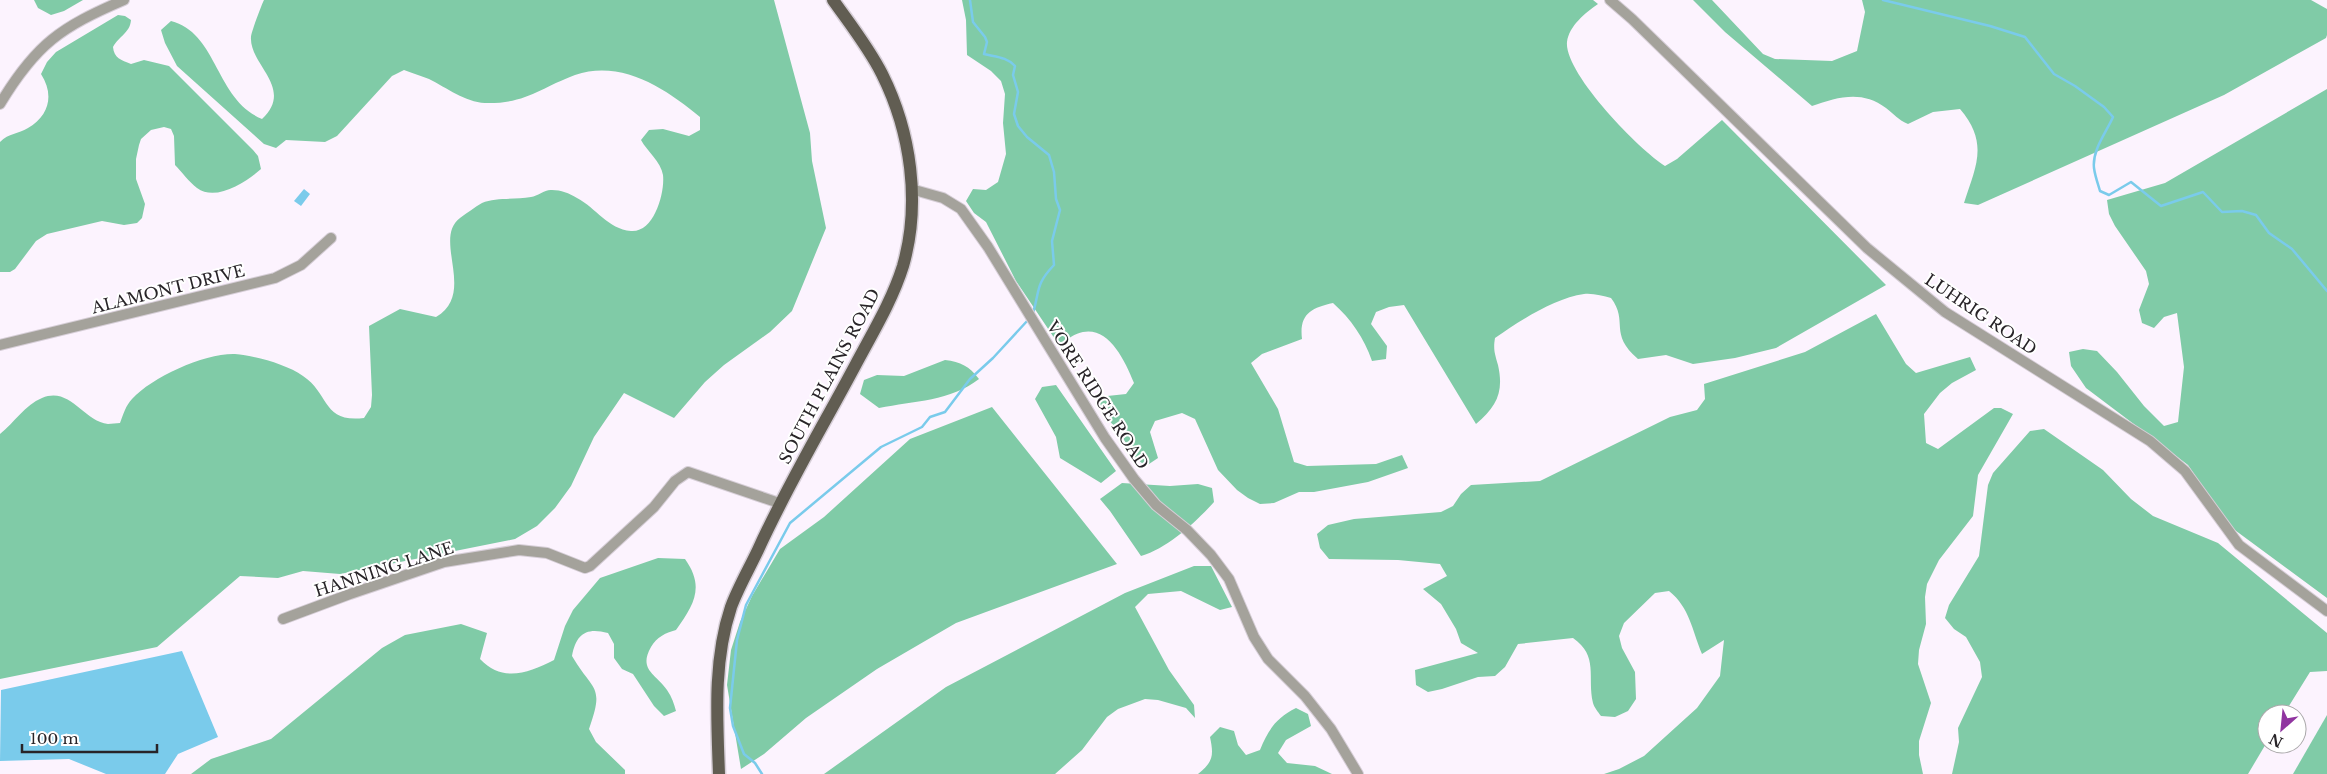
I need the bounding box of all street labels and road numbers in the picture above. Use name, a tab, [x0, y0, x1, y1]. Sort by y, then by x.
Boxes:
street label: ALAMONT DRIVE	[88, 260, 247, 318]
street label: LUHRIG ROAD	[1921, 269, 2041, 359]
street label: SOUTH PLAINS ROAD	[774, 285, 884, 467]
street label: VORE RIDGE ROAD	[1042, 316, 1153, 473]
street label: HANNING LANE	[312, 537, 456, 601]

